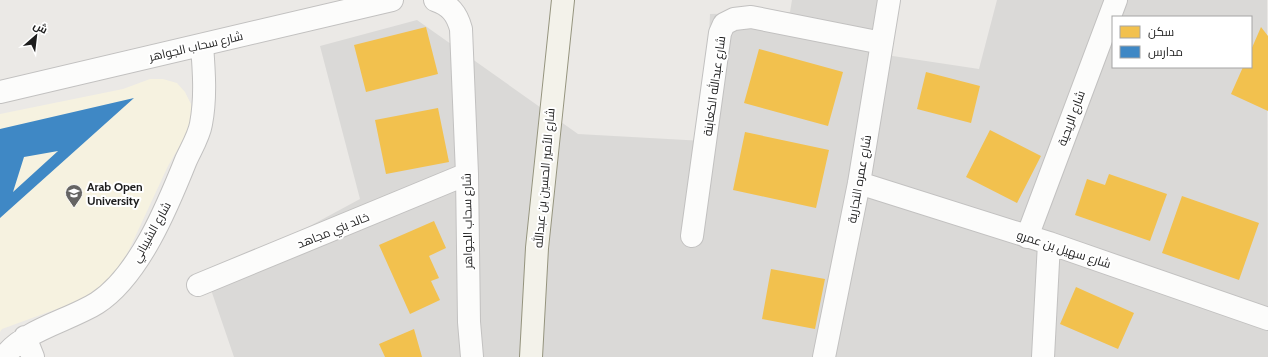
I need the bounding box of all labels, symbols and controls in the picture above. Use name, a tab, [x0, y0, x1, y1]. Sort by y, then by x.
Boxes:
north arrow	[16, 16, 56, 56]
legend	[1112, 16, 1252, 68]
text: ش	[31, 18, 50, 37]
text: سكن	[1148, 24, 1174, 39]
street label: شارع سحاب الجواهر	[147, 28, 245, 65]
street label: شارع عبدالله الكعابنة	[700, 35, 729, 137]
text: مدارس	[1148, 44, 1183, 59]
street label: شارع الريحية	[1054, 88, 1089, 148]
street label: شارع الأمير الحسين بن عبدالله	[530, 107, 559, 249]
street label: شارع عمره النجارية	[844, 134, 875, 225]
street label: شارع سحاب الجواهر	[459, 173, 476, 270]
place label: Arab Open University	[87, 179, 143, 208]
school or university icon: Arab Open University	[64, 183, 84, 208]
street label: شارع الشيباني	[128, 199, 177, 266]
street label: خالد بني مجاهد	[295, 209, 372, 254]
street label: شارع سهيل بن عمرو	[1015, 227, 1113, 272]

